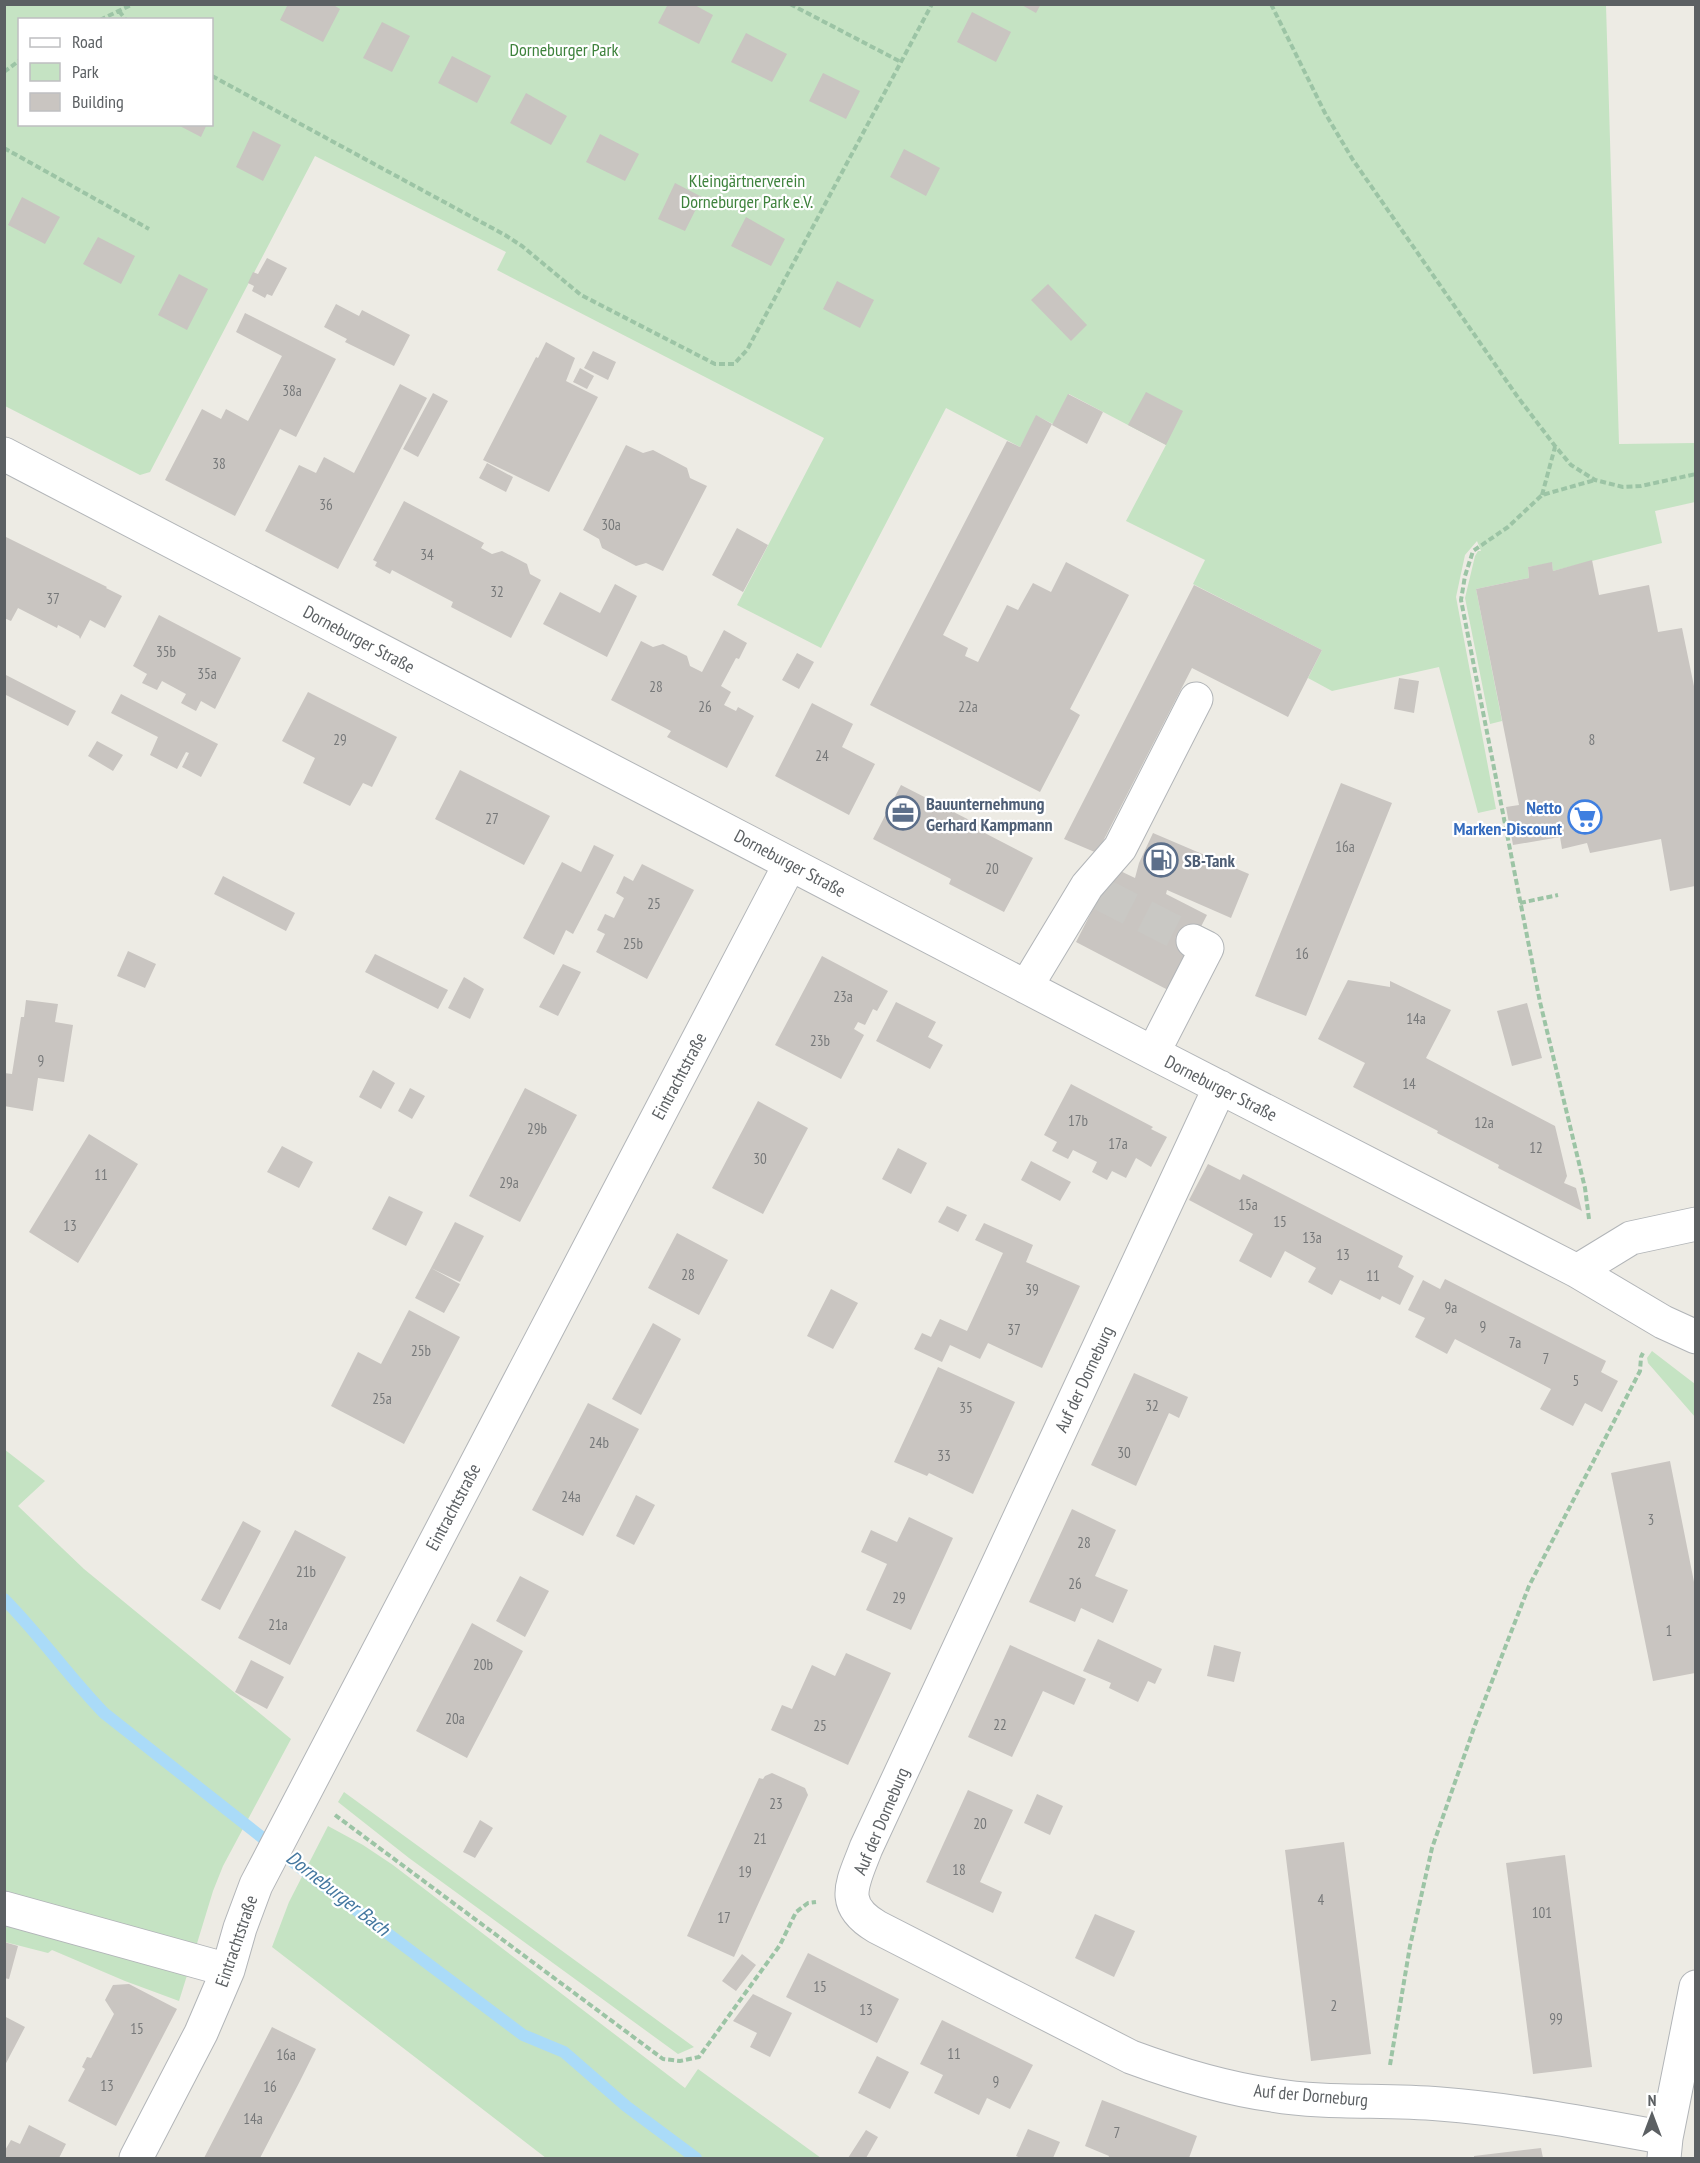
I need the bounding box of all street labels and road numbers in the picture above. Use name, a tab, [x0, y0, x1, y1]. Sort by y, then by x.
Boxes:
street label: Dorneburger Straße	[299, 600, 419, 678]
street label: Dorneburger Straße	[730, 824, 850, 902]
street label: Eintrachtstraße	[646, 1029, 712, 1123]
street label: Dorneburger Straße	[1161, 1050, 1281, 1126]
street label: Auf der Dorneburg	[1049, 1322, 1119, 1436]
street label: Eintrachtstraße	[420, 1460, 486, 1554]
street label: Auf der Dorneburg	[848, 1764, 914, 1878]
street label: Eintrachtstraße	[210, 1892, 262, 1990]
street label: Auf der Dorneburg	[1253, 2079, 1369, 2111]

